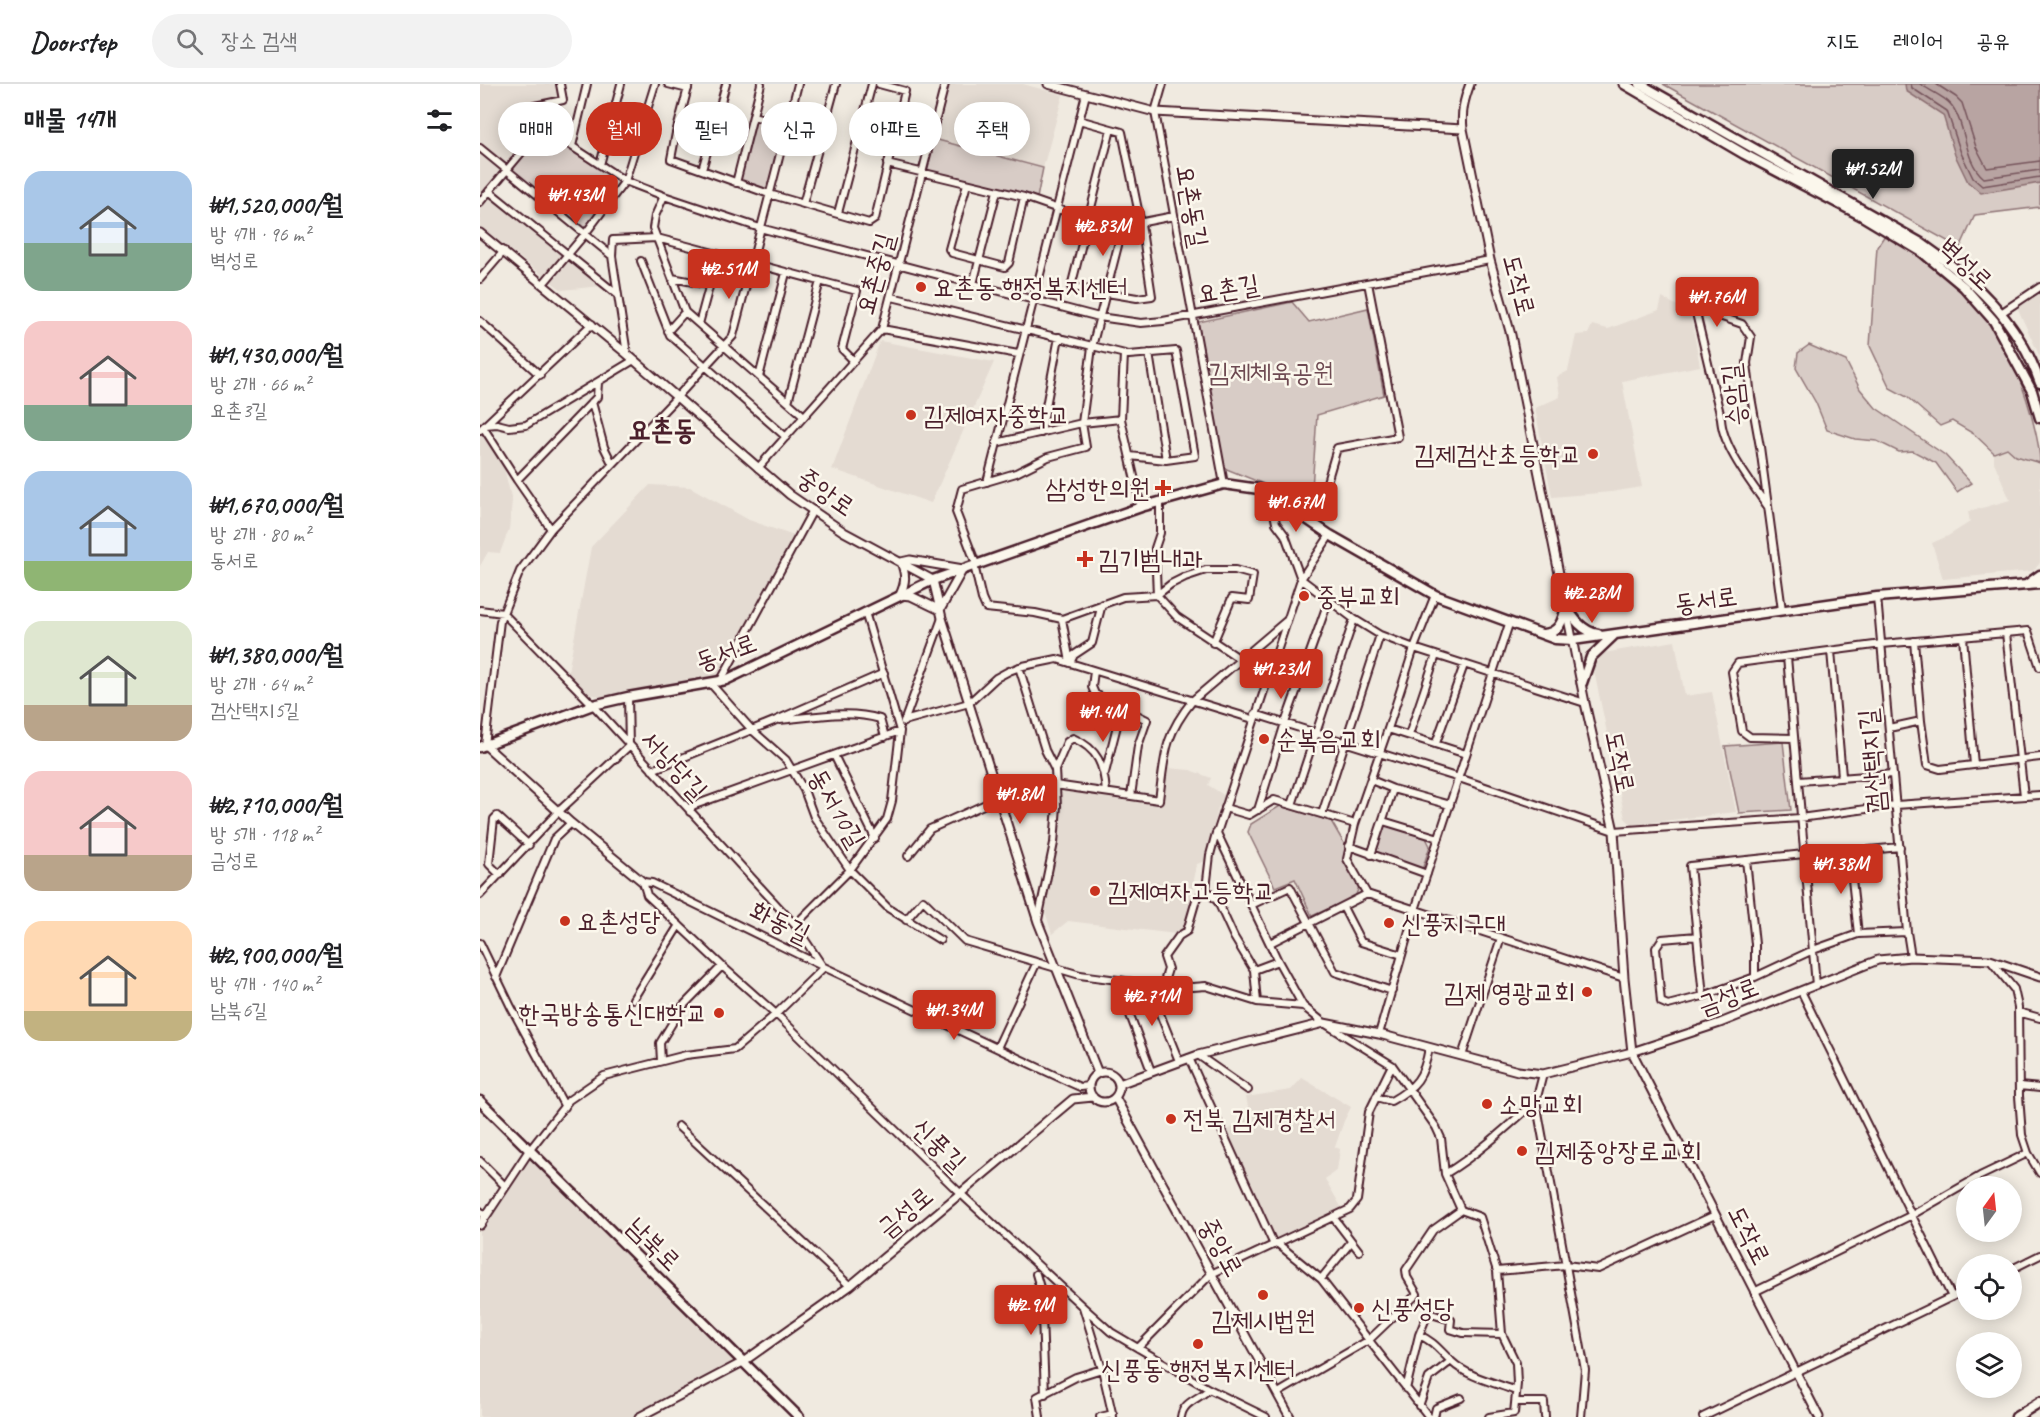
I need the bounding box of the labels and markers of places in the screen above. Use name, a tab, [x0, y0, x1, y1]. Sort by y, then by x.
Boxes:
pin: ₩1.52M	[1824, 149, 1922, 200]
pin: ₩1.43M	[527, 175, 625, 226]
pin: ₩2.83M	[1054, 206, 1152, 257]
pin: ₩2.51M	[680, 249, 778, 300]
place label: 요촌동 행정복지센터	[933, 271, 1128, 304]
pin: ₩1.76M	[1668, 277, 1766, 328]
marker: 요촌동 행정복지센터	[914, 280, 928, 294]
place label: 김제여자중학교	[923, 399, 1069, 432]
marker: 김제여자중학교	[904, 408, 918, 422]
place label: 김제검산초등학교	[1414, 438, 1581, 471]
marker: 김제검산초등학교	[1586, 447, 1600, 461]
place label: 삼성한의원	[1045, 472, 1150, 505]
marker: 삼성한의원	[1154, 479, 1172, 497]
pin: ₩1.67M	[1247, 482, 1345, 533]
place label: 김기범내과	[1098, 543, 1203, 576]
marker: 김기범내과	[1076, 550, 1094, 568]
pin: ₩2.28M	[1543, 573, 1641, 624]
place label: 중부교회	[1316, 580, 1400, 613]
marker: 중부교회	[1297, 589, 1311, 603]
pin: ₩1.23M	[1232, 649, 1330, 700]
pin: ₩1.4M	[1061, 692, 1145, 743]
place label: 순복음교회	[1276, 723, 1381, 756]
marker: 순복음교회	[1257, 732, 1271, 746]
pin: ₩1.8M	[978, 774, 1062, 825]
pin: ₩1.38M	[1792, 844, 1890, 895]
place label: 김제여자고등학교	[1107, 875, 1274, 908]
marker: 김제여자고등학교	[1088, 884, 1102, 898]
place label: 요촌성당	[577, 905, 661, 938]
place label: 신풍지구대	[1401, 907, 1506, 940]
marker: 요촌성당	[558, 914, 572, 928]
marker: 신풍지구대	[1382, 916, 1396, 930]
pin: ₩2.71M	[1103, 976, 1201, 1027]
place label: 김제 영광교회	[1443, 976, 1575, 1009]
marker: 김제 영광교회	[1580, 985, 1594, 999]
pin: ₩1.34M	[905, 990, 1003, 1041]
place label: 한국방송통신대학교	[519, 997, 707, 1030]
marker: 한국방송통신대학교	[712, 1006, 726, 1020]
place label: 소망교회	[1499, 1088, 1583, 1121]
marker: 소망교회	[1480, 1097, 1494, 1111]
place label: 전북 김제경찰서	[1183, 1103, 1336, 1136]
marker: 전북 김제경찰서	[1164, 1112, 1178, 1126]
place label: 김제중앙장로교회	[1534, 1135, 1701, 1168]
marker: 김제중앙장로교회	[1515, 1144, 1529, 1158]
pin: ₩2.9M	[989, 1285, 1073, 1336]
marker: 김제시법원	[1256, 1288, 1270, 1302]
place label: 신풍성당	[1371, 1292, 1455, 1325]
marker: 신풍성당	[1352, 1301, 1366, 1315]
place label: 김제시법원	[1211, 1304, 1315, 1337]
marker: 신풍동 행정복지센터	[1191, 1337, 1205, 1351]
place label: 신풍동 행정복지센터	[1101, 1353, 1295, 1386]

